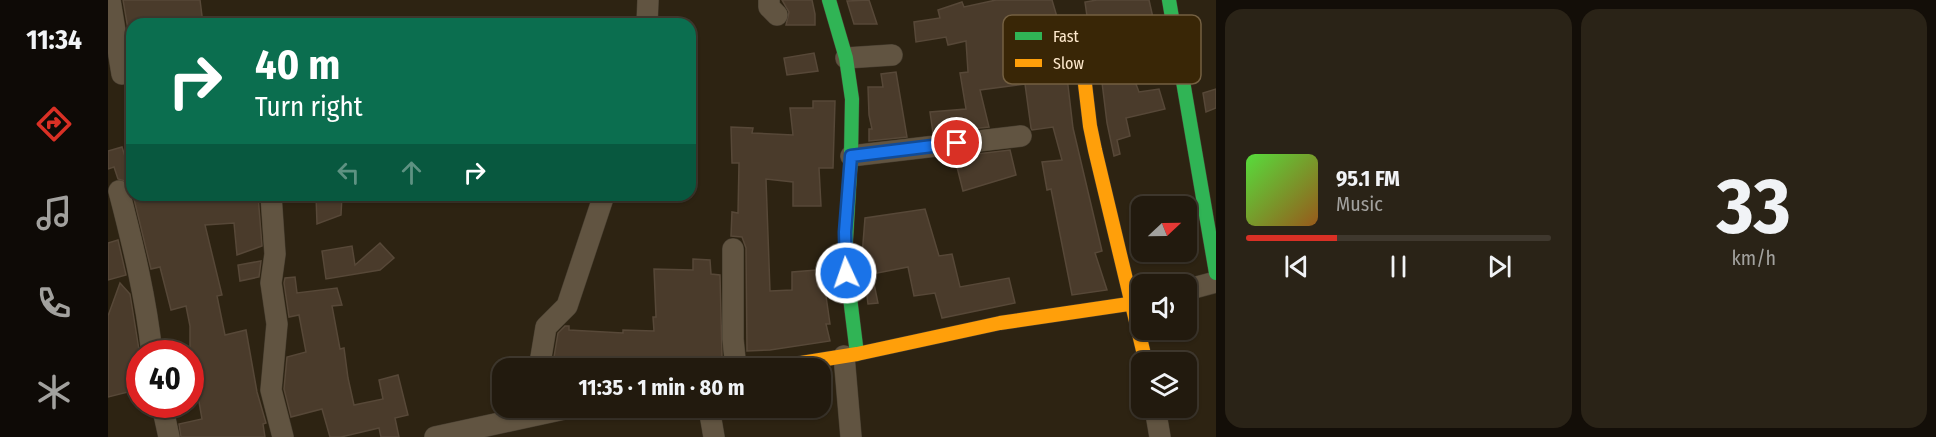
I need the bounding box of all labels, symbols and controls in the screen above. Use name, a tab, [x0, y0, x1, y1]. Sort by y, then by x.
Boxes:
legend	[1003, 15, 1201, 84]
text: 11:34	[26, 24, 82, 56]
text: Fast	[1053, 27, 1080, 46]
text: 40 m	[255, 40, 340, 90]
icon: right	[156, 42, 234, 120]
text: Slow	[1053, 54, 1084, 73]
text: Turn right	[255, 91, 363, 123]
icon: directions	[33, 103, 75, 145]
pin	[931, 117, 982, 168]
icon: arrive	[940, 126, 973, 159]
icon: left	[332, 156, 365, 189]
icon: ahead	[395, 156, 428, 189]
icon: right	[458, 156, 491, 189]
text: 33	[1717, 160, 1791, 254]
text: 95.1 FM	[1336, 165, 1400, 192]
icon: music	[33, 192, 75, 234]
text: Music	[1336, 192, 1383, 216]
north arrow	[1131, 196, 1197, 262]
map controls	[1131, 196, 1197, 418]
position arrow	[814, 241, 878, 305]
text: km/h	[1731, 246, 1776, 270]
icon: previous	[1280, 250, 1313, 283]
icon: pause	[1382, 250, 1415, 283]
icon: next	[1483, 250, 1516, 283]
button: sound	[1131, 274, 1197, 340]
icon: phone	[33, 282, 75, 324]
speed limit sign: 40	[126, 340, 204, 418]
button: layers	[1131, 352, 1197, 418]
icon: climate	[33, 371, 75, 413]
text: 11:35 · 1 min · 80 m	[578, 374, 745, 401]

